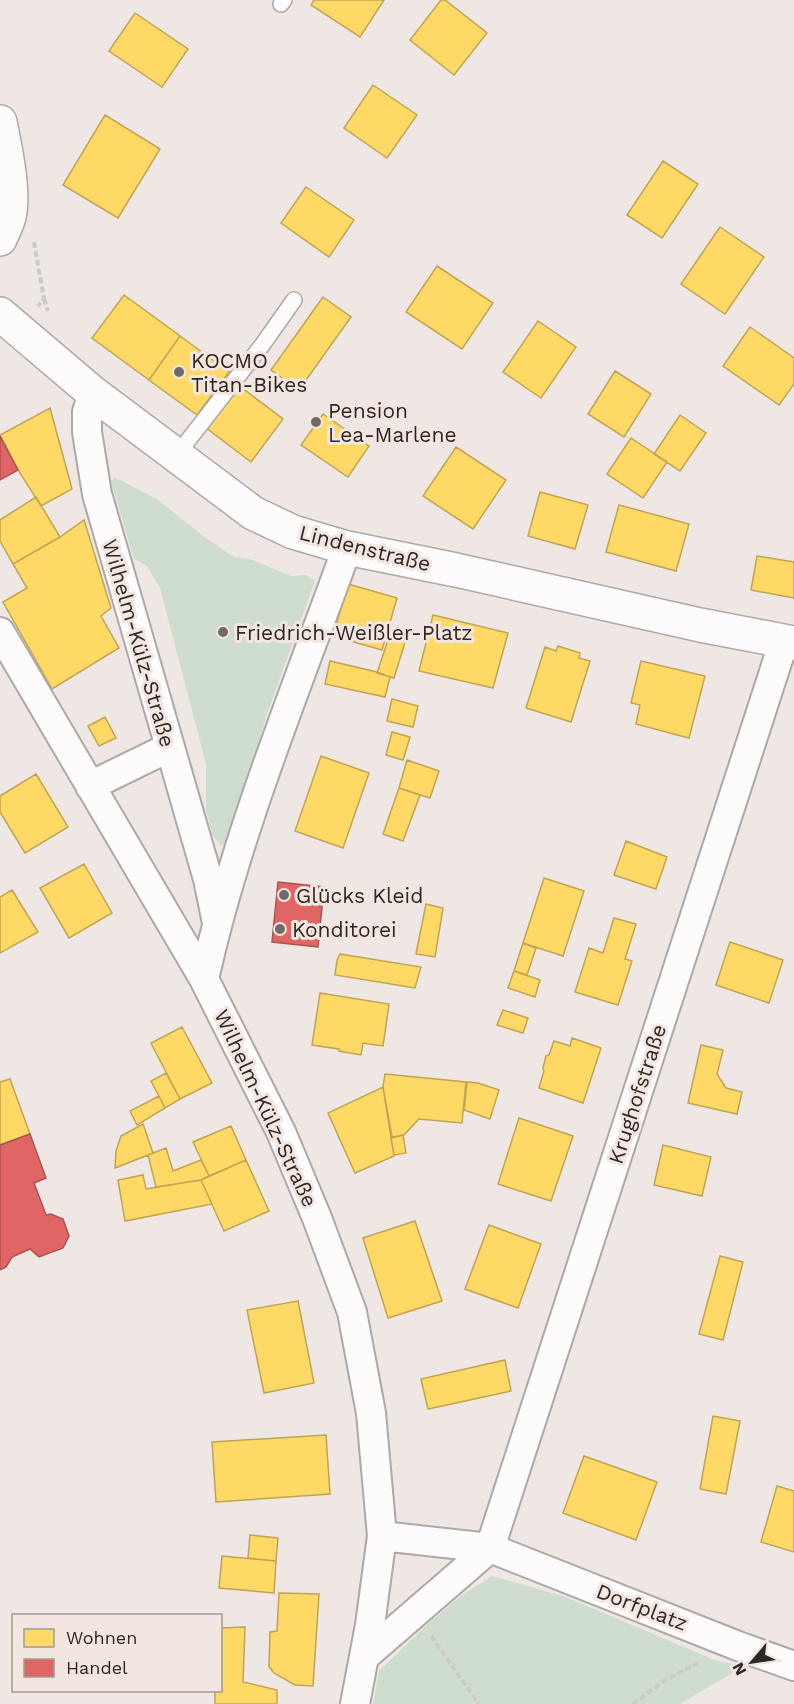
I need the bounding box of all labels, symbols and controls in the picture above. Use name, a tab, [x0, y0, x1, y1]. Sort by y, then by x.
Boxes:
place label: KOCMO Titan-Bikes	[191, 348, 307, 397]
marker: KOCMO Titan-Bikes	[172, 365, 186, 379]
place label: Pension Lea-Marlene	[328, 398, 457, 447]
marker: Pension Lea-Marlene	[309, 415, 323, 429]
street label: Lindenstraße	[297, 520, 433, 576]
street label: Wilhelm-Külz-Straße	[97, 536, 181, 750]
place label: Friedrich-Weißler-Platz	[235, 620, 472, 645]
marker: Friedrich-Weißler-Platz	[216, 625, 230, 639]
place label: Glücks Kleid	[296, 883, 423, 908]
marker: Glücks Kleid	[277, 888, 291, 902]
place label: Konditorei	[292, 917, 397, 942]
marker: Konditorei	[273, 922, 287, 936]
street label: Wilhelm-Külz-Straße	[209, 1005, 323, 1211]
street label: Krughofstraße	[603, 1021, 671, 1167]
street label: Dorfplatz	[593, 1578, 691, 1636]
legend	[12, 1614, 222, 1692]
text: Wohnen	[66, 1627, 137, 1648]
north arrow	[722, 1632, 782, 1692]
text: Handel	[66, 1657, 128, 1678]
text: N	[728, 1659, 751, 1679]

